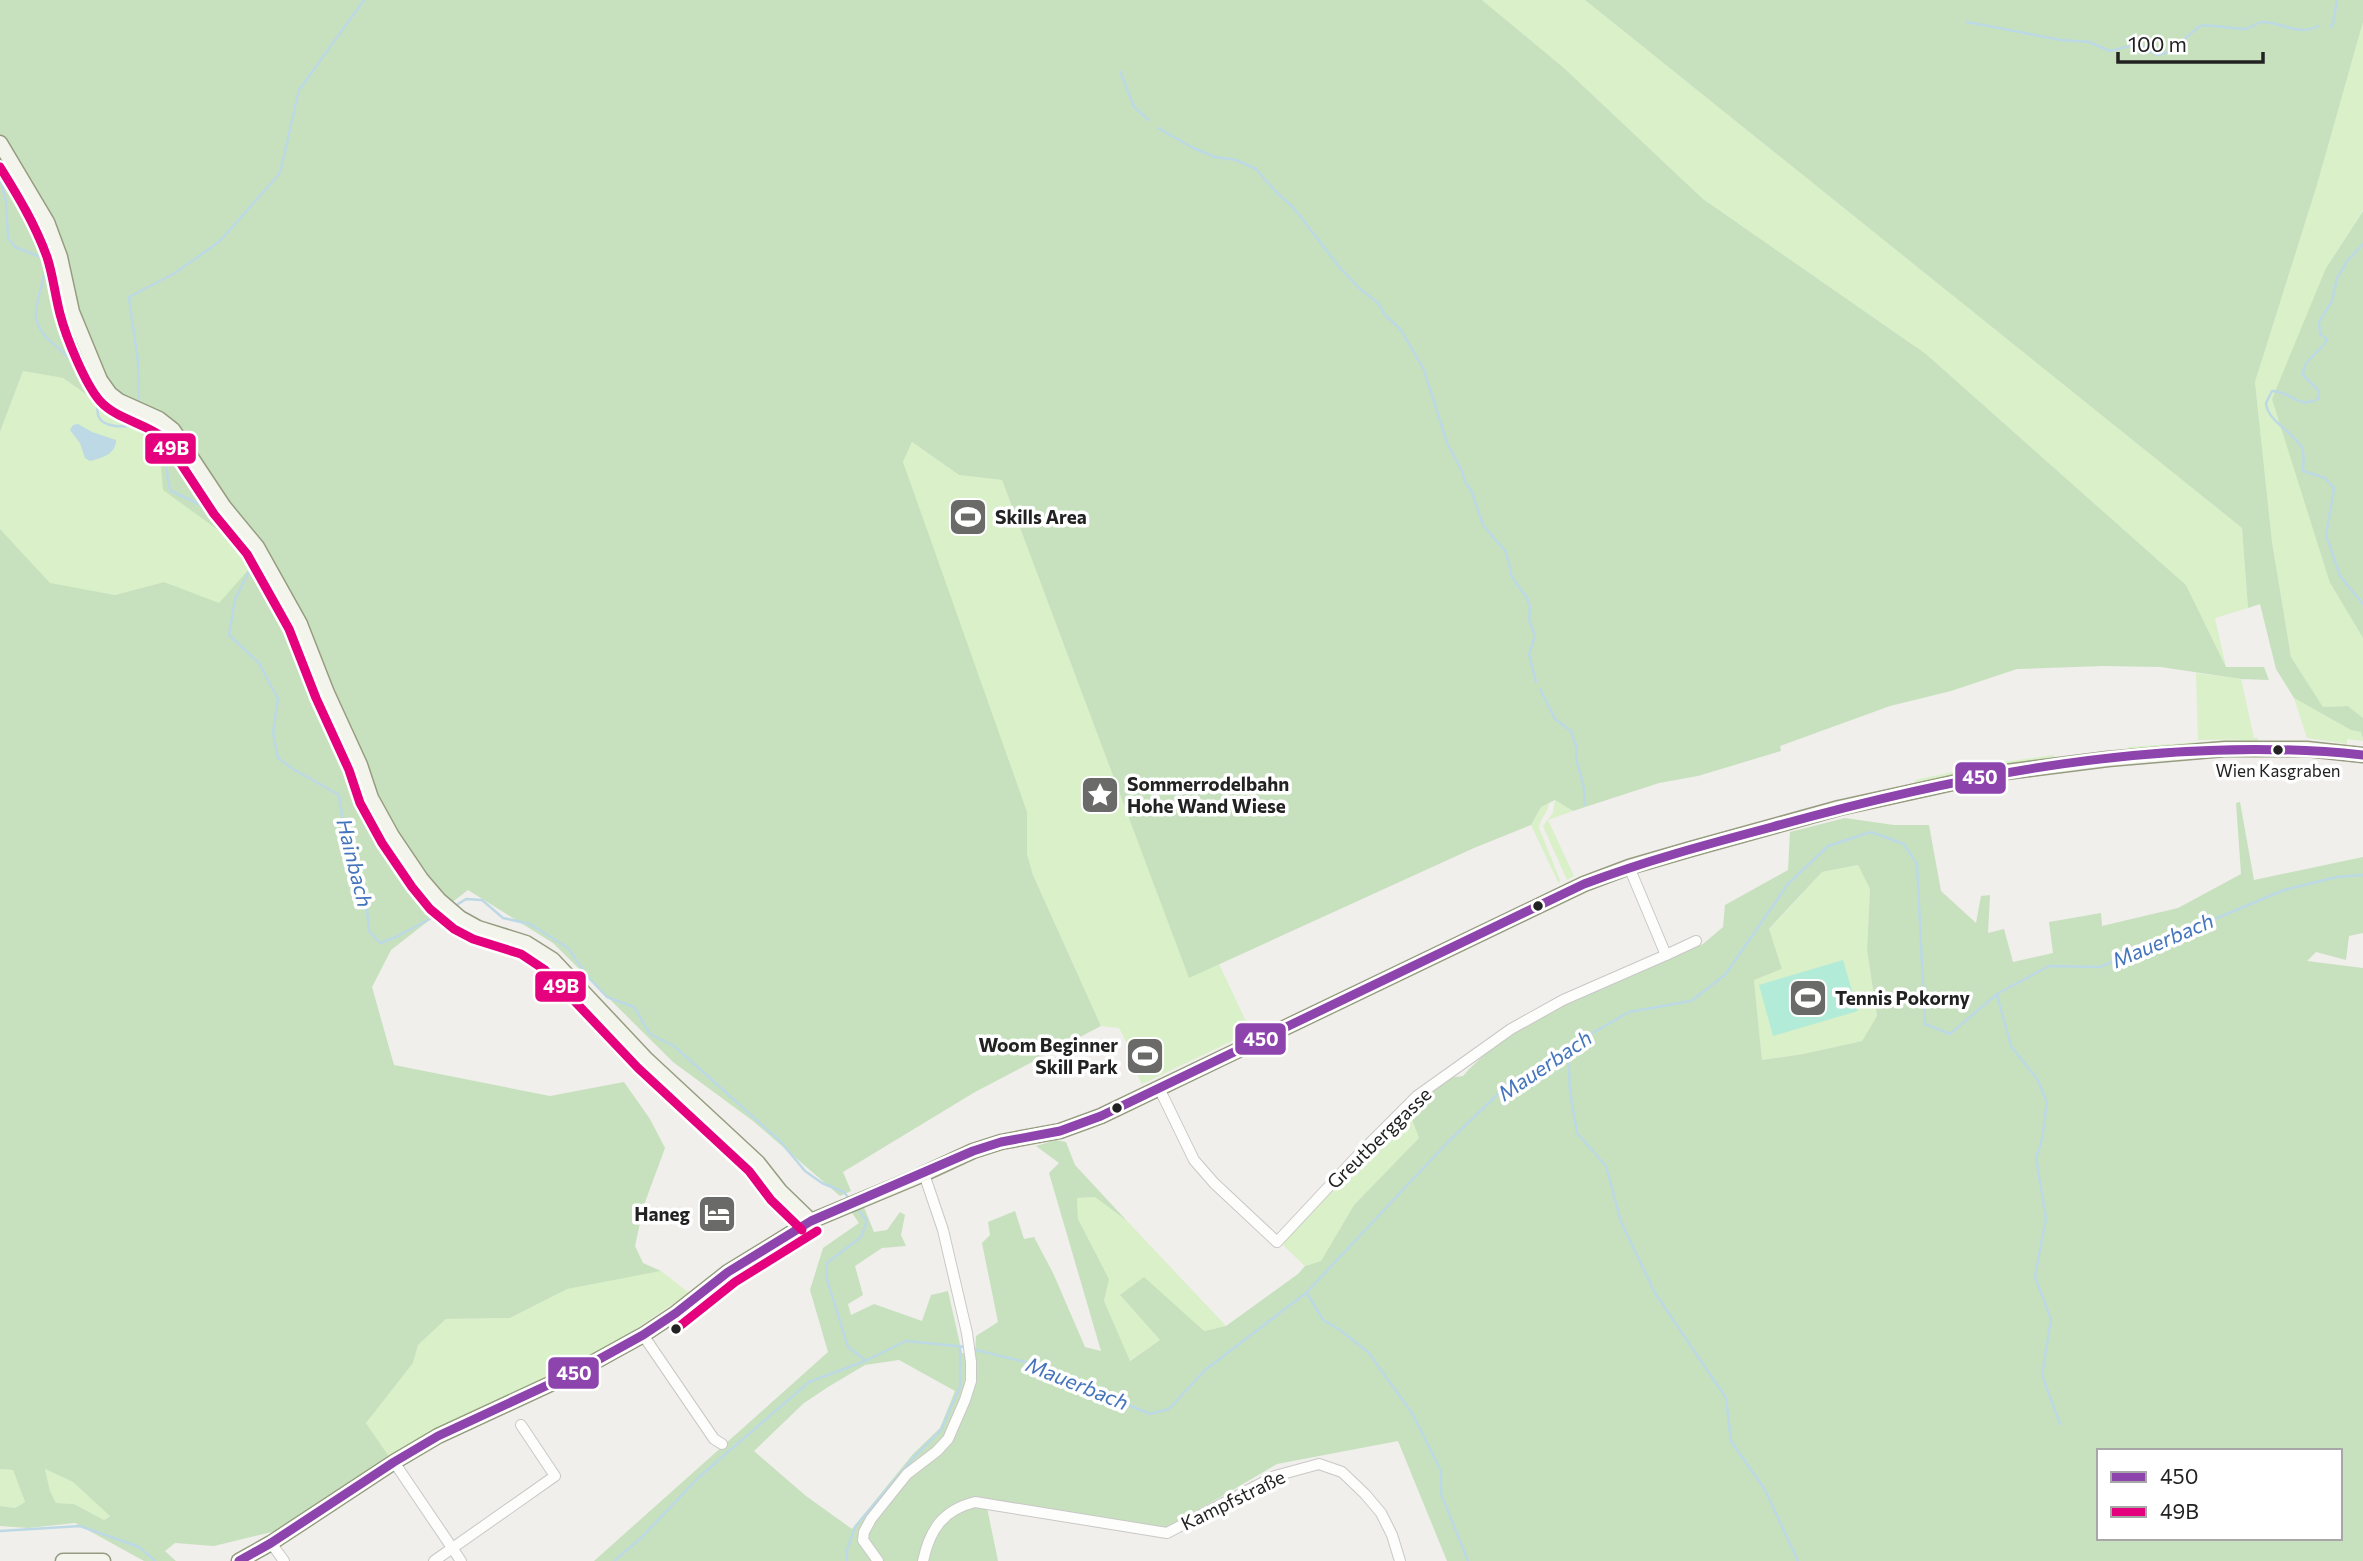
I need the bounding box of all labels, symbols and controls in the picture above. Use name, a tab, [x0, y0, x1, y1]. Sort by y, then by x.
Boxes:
scale bar	[2118, 21, 2263, 65]
text: 100 m	[2128, 31, 2187, 56]
line badge: 49B	[144, 432, 197, 465]
text: 49B	[153, 436, 189, 459]
sports icon: Skills Area	[947, 496, 989, 538]
place label: Skills Area	[995, 505, 1087, 528]
marker: Wien Kasgraben	[2271, 743, 2285, 757]
place label: Wien Kasgraben	[2215, 760, 2341, 781]
line badge: 450	[1954, 761, 2007, 795]
text: 450	[1962, 765, 1998, 788]
place label: Sommerrodelbahn Hohe Wand Wiese	[1127, 772, 1289, 817]
place icon: Sommerrodelbahn Hohe Wand Wiese	[1079, 774, 1121, 816]
water label: Hainbach	[332, 816, 378, 909]
unlabelled marker	[1531, 899, 1545, 913]
water label: Mauerbach	[2108, 907, 2217, 972]
line badge: 49B	[534, 970, 587, 1003]
text: 49B	[543, 974, 579, 997]
sports icon: Tennis Pokorny	[1787, 977, 1829, 1019]
place label: Tennis Pokorny	[1835, 986, 1970, 1009]
line badge: 450	[1234, 1022, 1287, 1056]
water label: Mauerbach	[1492, 1024, 1596, 1105]
text: 450	[1243, 1027, 1279, 1050]
place label: Woom Beginner Skill Park	[978, 1033, 1118, 1078]
sports icon: Woom Beginner Skill Park	[1124, 1035, 1166, 1077]
street label: Greutberggasse	[1322, 1082, 1436, 1193]
unlabelled marker	[1110, 1101, 1124, 1115]
hotel icon: Haneg	[696, 1193, 738, 1235]
place label: Haneg	[634, 1202, 691, 1225]
unlabelled marker	[669, 1322, 683, 1336]
water label: Mauerbach	[1023, 1351, 1132, 1414]
line badge: 450	[547, 1356, 600, 1390]
text: 450	[556, 1361, 592, 1384]
legend	[2097, 1449, 2342, 1540]
text: 450	[2160, 1463, 2198, 1488]
street label: Kampfstraße	[1177, 1464, 1289, 1535]
text: 49B	[2160, 1498, 2199, 1523]

